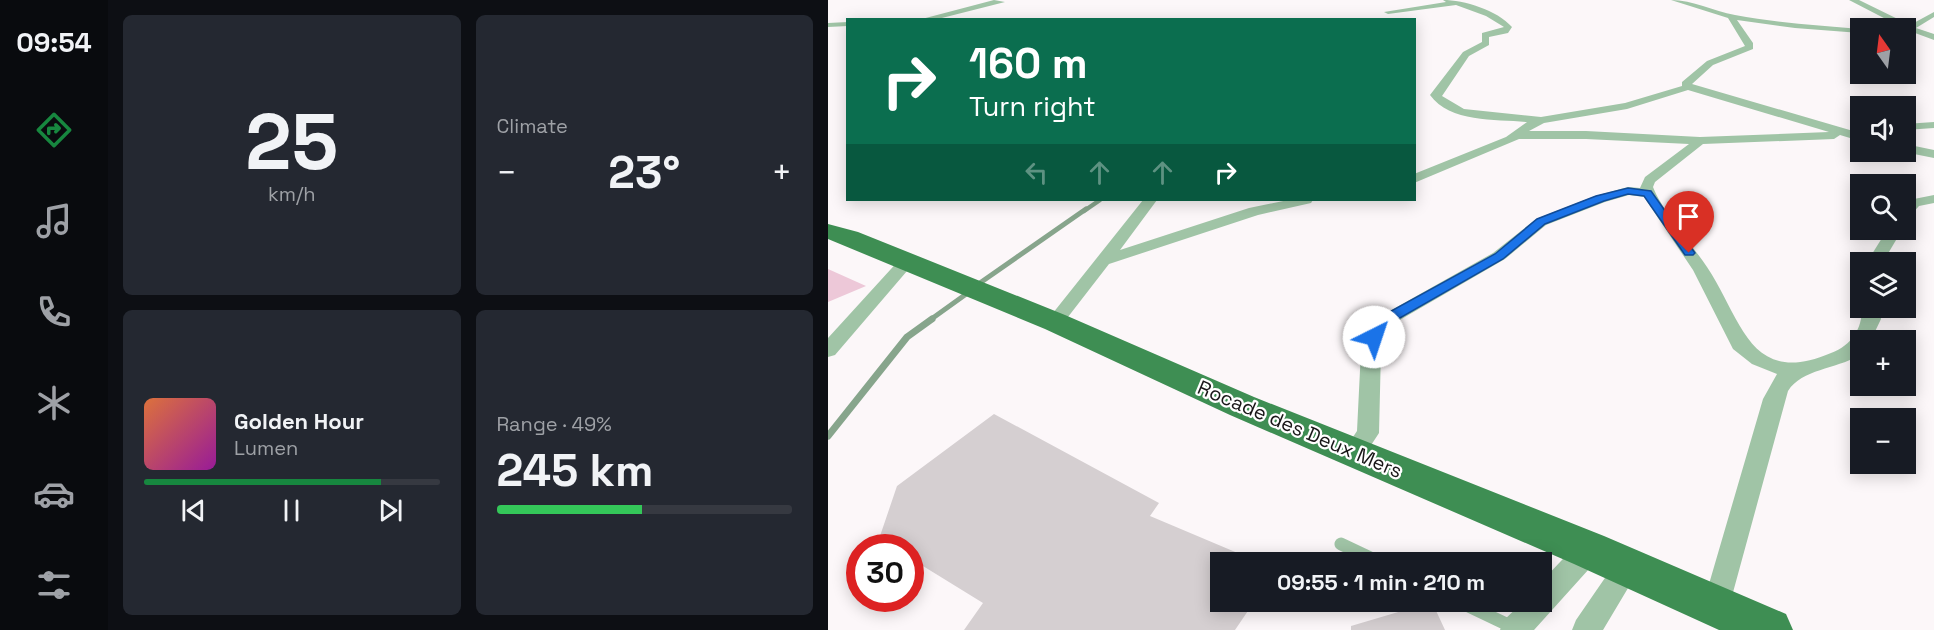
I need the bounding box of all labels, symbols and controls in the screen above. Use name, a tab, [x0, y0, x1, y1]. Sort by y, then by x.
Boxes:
north arrow	[1850, 18, 1916, 84]
map controls	[1850, 18, 1916, 474]
text: 09:54	[16, 25, 92, 60]
text: 160 m	[969, 37, 1088, 90]
icon: right	[870, 42, 948, 120]
text: Turn right	[969, 89, 1096, 124]
text: 25	[245, 92, 338, 192]
button: sound	[1850, 96, 1916, 162]
icon: directions	[33, 109, 75, 151]
text: Climate	[497, 113, 568, 139]
text: 23°	[608, 144, 680, 201]
text: −	[497, 152, 517, 194]
text: +	[772, 152, 792, 194]
icon: left	[1020, 156, 1053, 189]
icon: ahead	[1083, 156, 1116, 189]
icon: ahead	[1146, 156, 1179, 189]
icon: right	[1209, 156, 1242, 189]
button: search	[1850, 174, 1916, 240]
text: km/h	[268, 181, 316, 207]
pin	[1663, 191, 1714, 253]
icon: music	[33, 200, 75, 242]
icon: arrive	[1672, 200, 1705, 233]
button: layers	[1850, 252, 1916, 318]
icon: phone	[33, 291, 75, 333]
position arrow	[1342, 305, 1406, 369]
button: +	[1850, 330, 1916, 396]
street label: Rocade des Deux Mers	[1194, 374, 1406, 484]
icon: climate	[33, 382, 75, 424]
text: Golden Hour	[234, 407, 364, 435]
button: −	[1850, 408, 1916, 474]
text: Range · 49%	[497, 411, 612, 437]
text: Lumen	[234, 435, 298, 461]
text: 245 km	[497, 442, 653, 499]
icon: car	[33, 473, 75, 515]
icon: previous	[177, 494, 210, 527]
icon: pause	[275, 494, 308, 527]
icon: next	[374, 494, 407, 527]
speed limit sign: 30	[846, 534, 924, 612]
icon: filters	[33, 564, 75, 606]
text: 09:55 · 1 min · 210 m	[1277, 568, 1485, 596]

